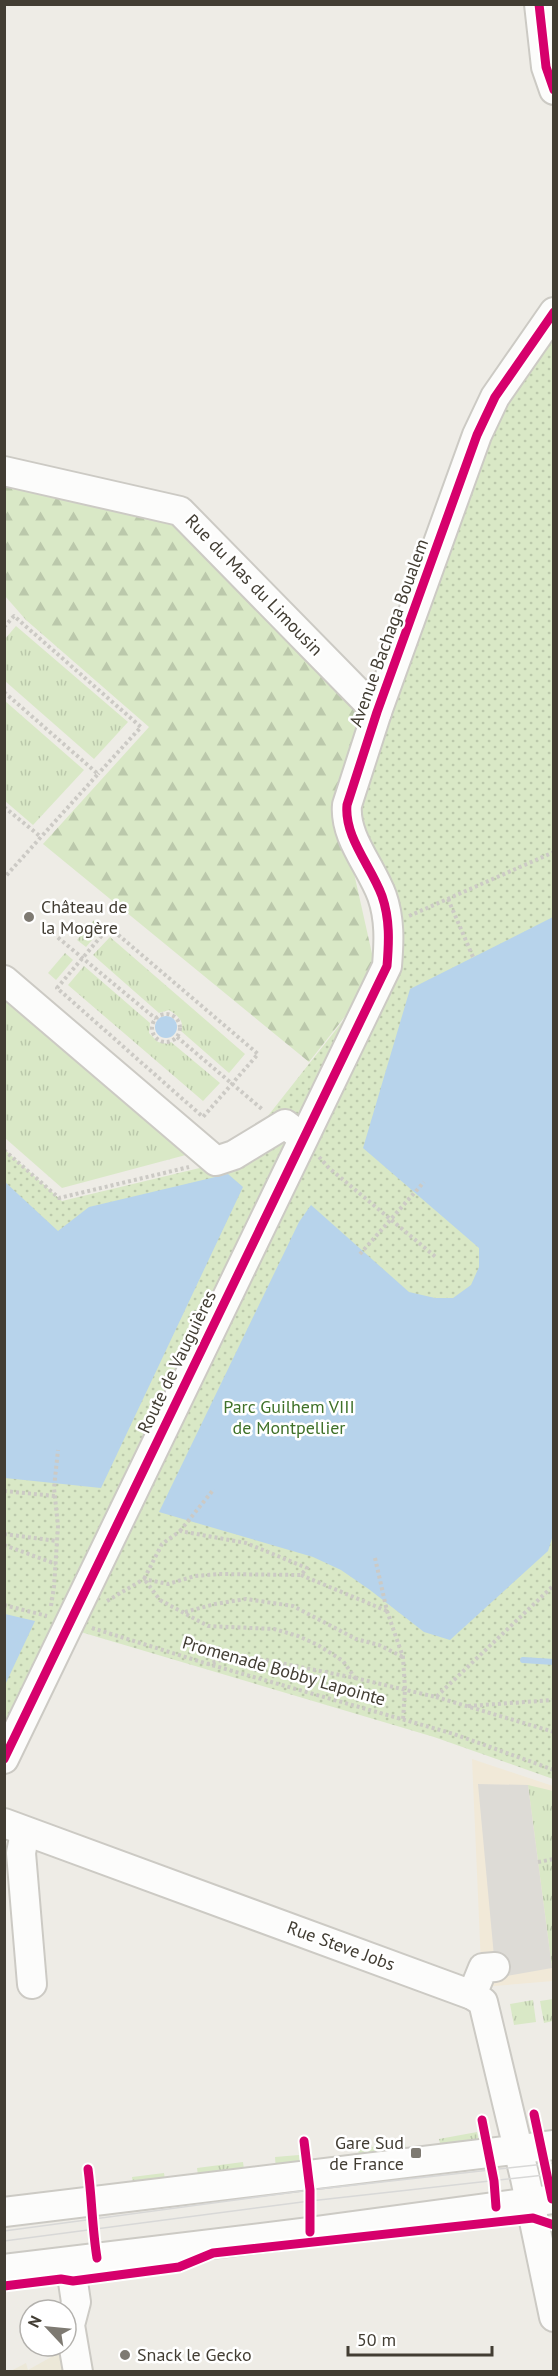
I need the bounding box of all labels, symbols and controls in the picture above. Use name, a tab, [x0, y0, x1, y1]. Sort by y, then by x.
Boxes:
street label: Rue du Mas du Limousin	[181, 509, 328, 660]
street label: Avenue Bachaga Boualem	[344, 536, 433, 730]
place label: Château de la Mogère	[41, 895, 127, 939]
marker: Château de la Mogère	[22, 910, 36, 924]
street label: Route de Vauguières	[132, 1287, 221, 1437]
park label: Parc Guilhem VIII de Montpellier	[223, 1395, 355, 1439]
street label: Promenade Bobby Lapointe	[180, 1630, 388, 1711]
street label: Rue Steve Jobs	[284, 1915, 398, 1976]
place label: Gare Sud de France	[329, 2131, 404, 2175]
marker: Gare Sud de France	[409, 2146, 423, 2160]
north arrow	[18, 2298, 78, 2358]
text: N	[23, 2312, 46, 2331]
scale bar	[348, 2319, 492, 2357]
text: 50 m	[357, 2328, 396, 2351]
place label: Snack le Gecko	[137, 2343, 252, 2366]
marker: Snack le Gecko	[118, 2348, 132, 2362]

